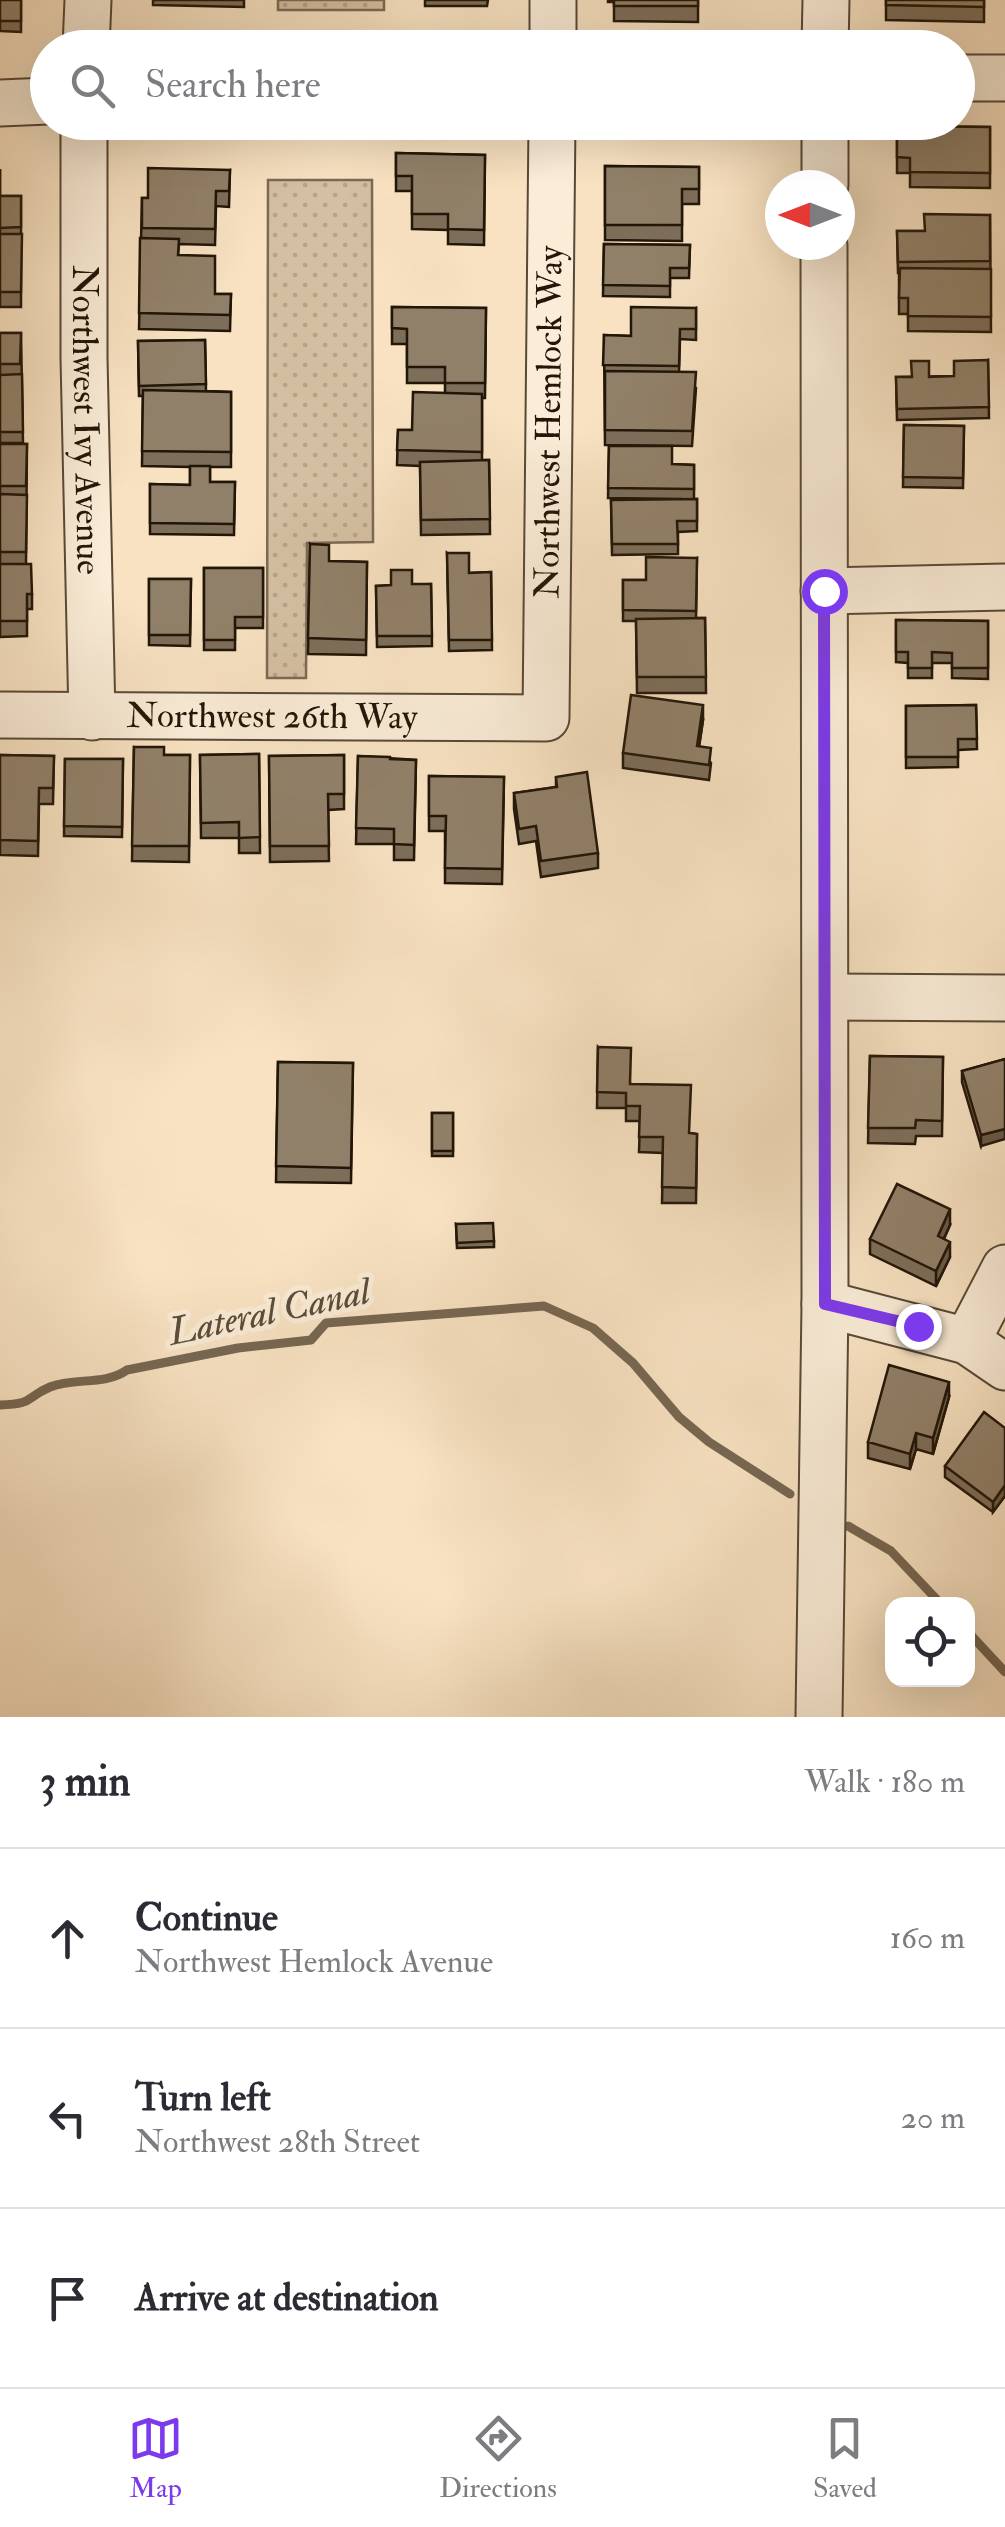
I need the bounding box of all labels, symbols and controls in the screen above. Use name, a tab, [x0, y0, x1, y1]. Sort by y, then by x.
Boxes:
search box	[30, 30, 975, 140]
icon: search	[65, 58, 120, 113]
text: Search here	[145, 61, 321, 109]
north arrow	[765, 170, 855, 260]
street label: Northwest Hemlock Way	[525, 245, 573, 598]
street label: Northwest Ivy Avenue	[62, 265, 111, 575]
route start	[802, 569, 848, 615]
street label: Northwest 26th Way	[126, 694, 418, 739]
water label: Lateral Canal	[162, 1267, 377, 1357]
route end	[896, 1304, 942, 1350]
map controls	[885, 1597, 975, 1687]
button: locate	[885, 1597, 975, 1687]
text: 3 min	[40, 1756, 130, 1808]
text: Walk · 180 m	[804, 1762, 965, 1802]
text: Continue	[135, 1894, 278, 1942]
icon: ahead	[40, 1911, 95, 1966]
text: 160 m	[890, 1918, 965, 1958]
text: Northwest Hemlock Avenue	[135, 1942, 493, 1982]
text: Turn left	[135, 2074, 271, 2122]
icon: left	[40, 2091, 95, 2146]
text: 20 m	[901, 2098, 965, 2138]
text: Northwest 28th Street	[135, 2122, 420, 2162]
icon: arrive	[40, 2271, 95, 2326]
text: Arrive at destination	[135, 2274, 439, 2322]
tab: Map	[128, 2411, 183, 2506]
tab: Directions	[439, 2411, 557, 2506]
tab: Saved	[813, 2411, 877, 2506]

